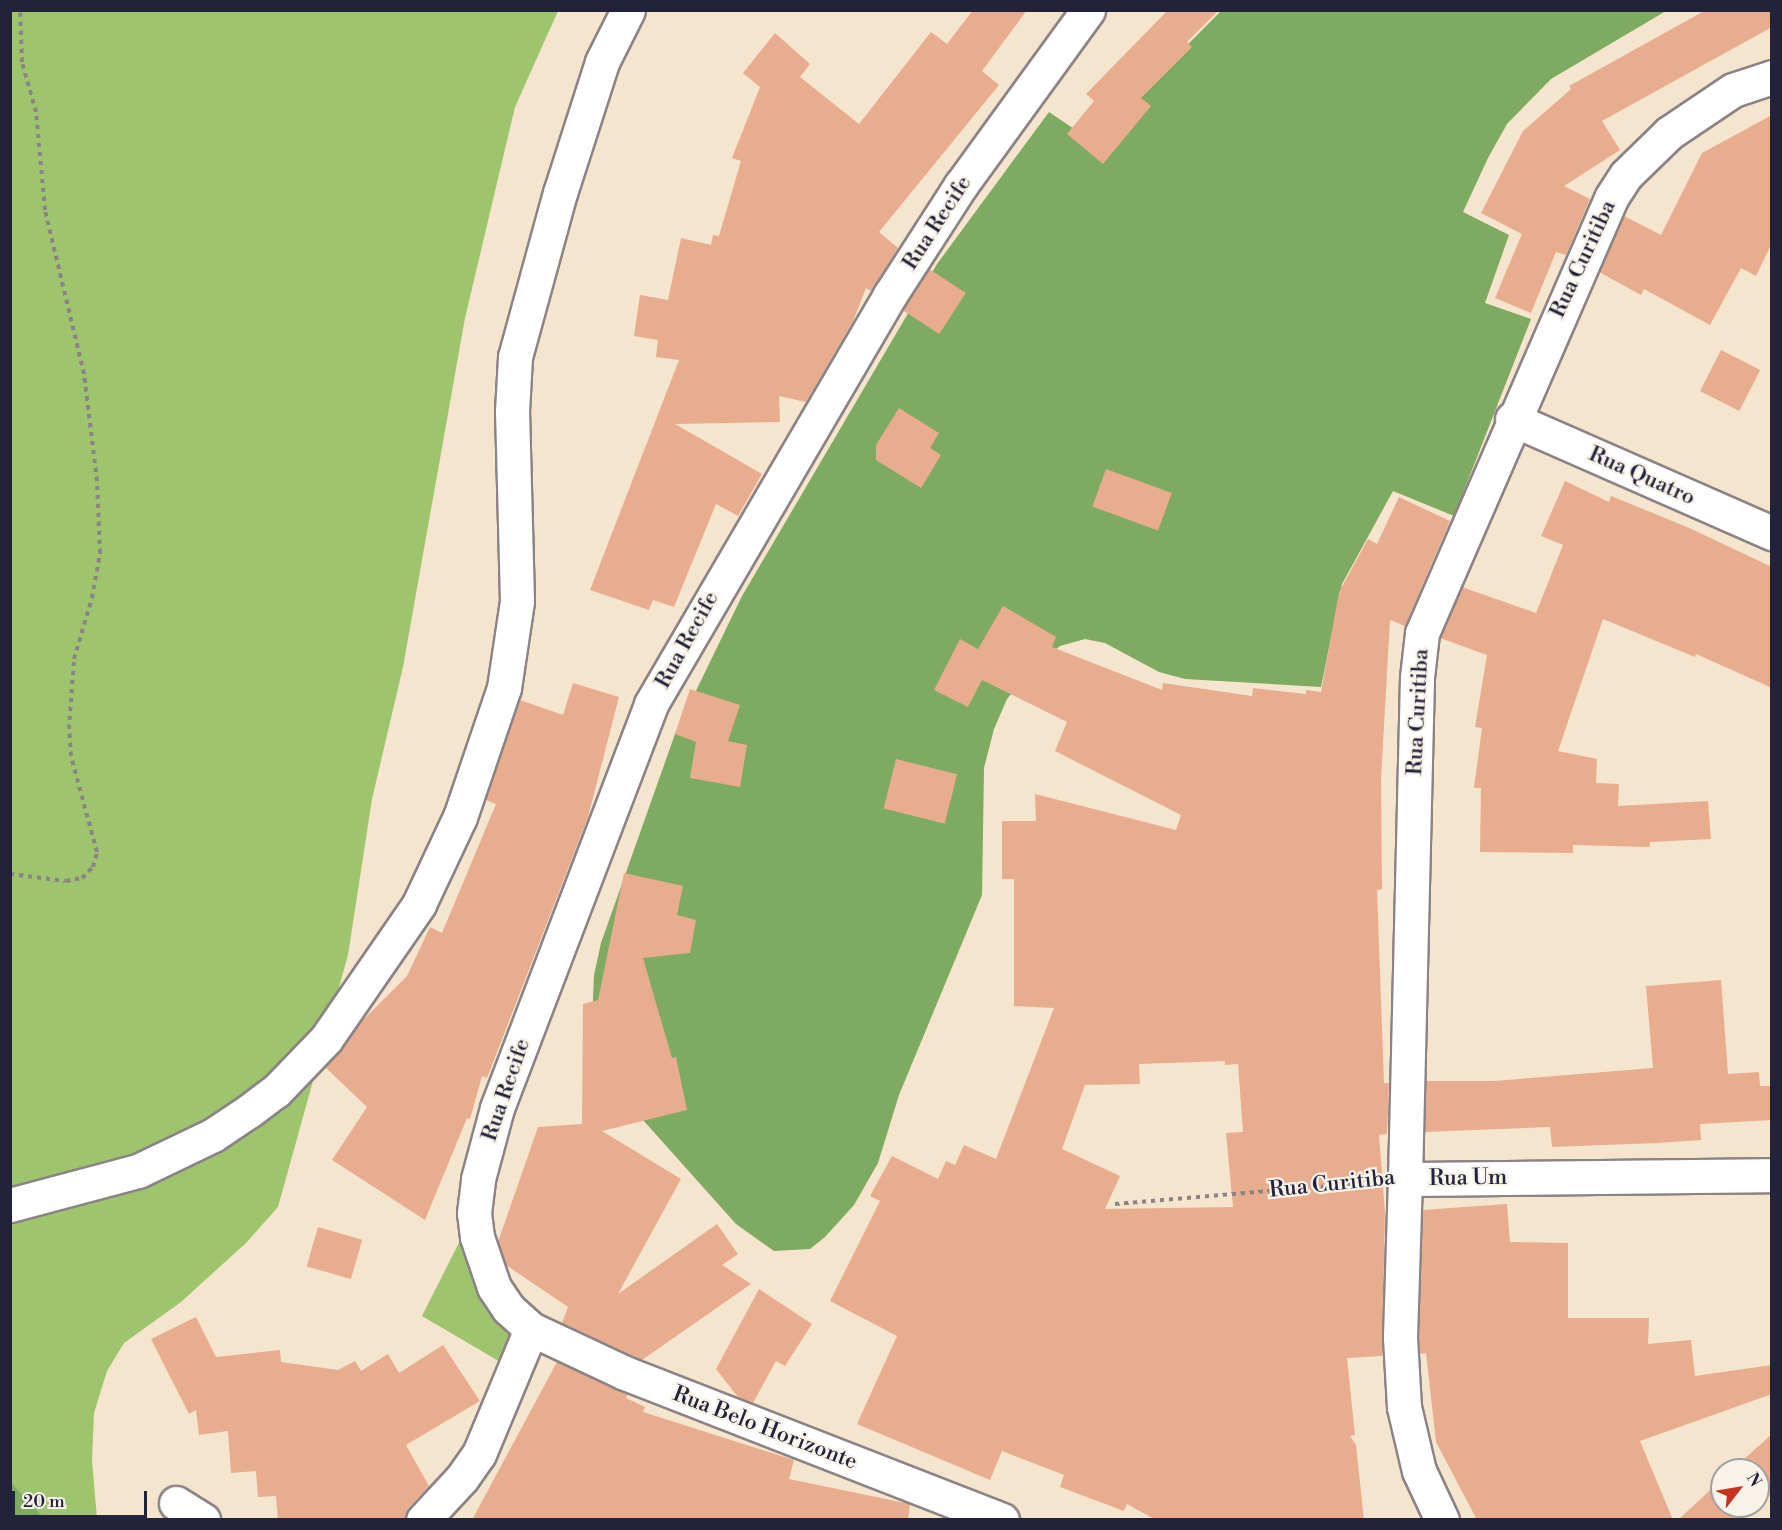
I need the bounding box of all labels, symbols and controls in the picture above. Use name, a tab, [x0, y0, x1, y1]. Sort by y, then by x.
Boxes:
street label: Rua Recife	[897, 171, 977, 275]
street label: Rua Curitiba	[1544, 196, 1622, 322]
street label: Rua Quatro	[1585, 441, 1699, 511]
street label: Rua Recife	[650, 587, 724, 693]
street label: Rua Curitiba	[1402, 648, 1434, 776]
street label: Rua Recife	[476, 1035, 536, 1145]
street label: Rua Curitiba	[1268, 1164, 1396, 1204]
street label: Rua Um	[1429, 1164, 1507, 1192]
street label: Rua Belo Horizonte	[669, 1381, 861, 1475]
north arrow	[1710, 1458, 1770, 1518]
text: N	[1742, 1469, 1766, 1490]
scale bar	[15, 1479, 150, 1517]
text: 20 m	[23, 1490, 65, 1513]

